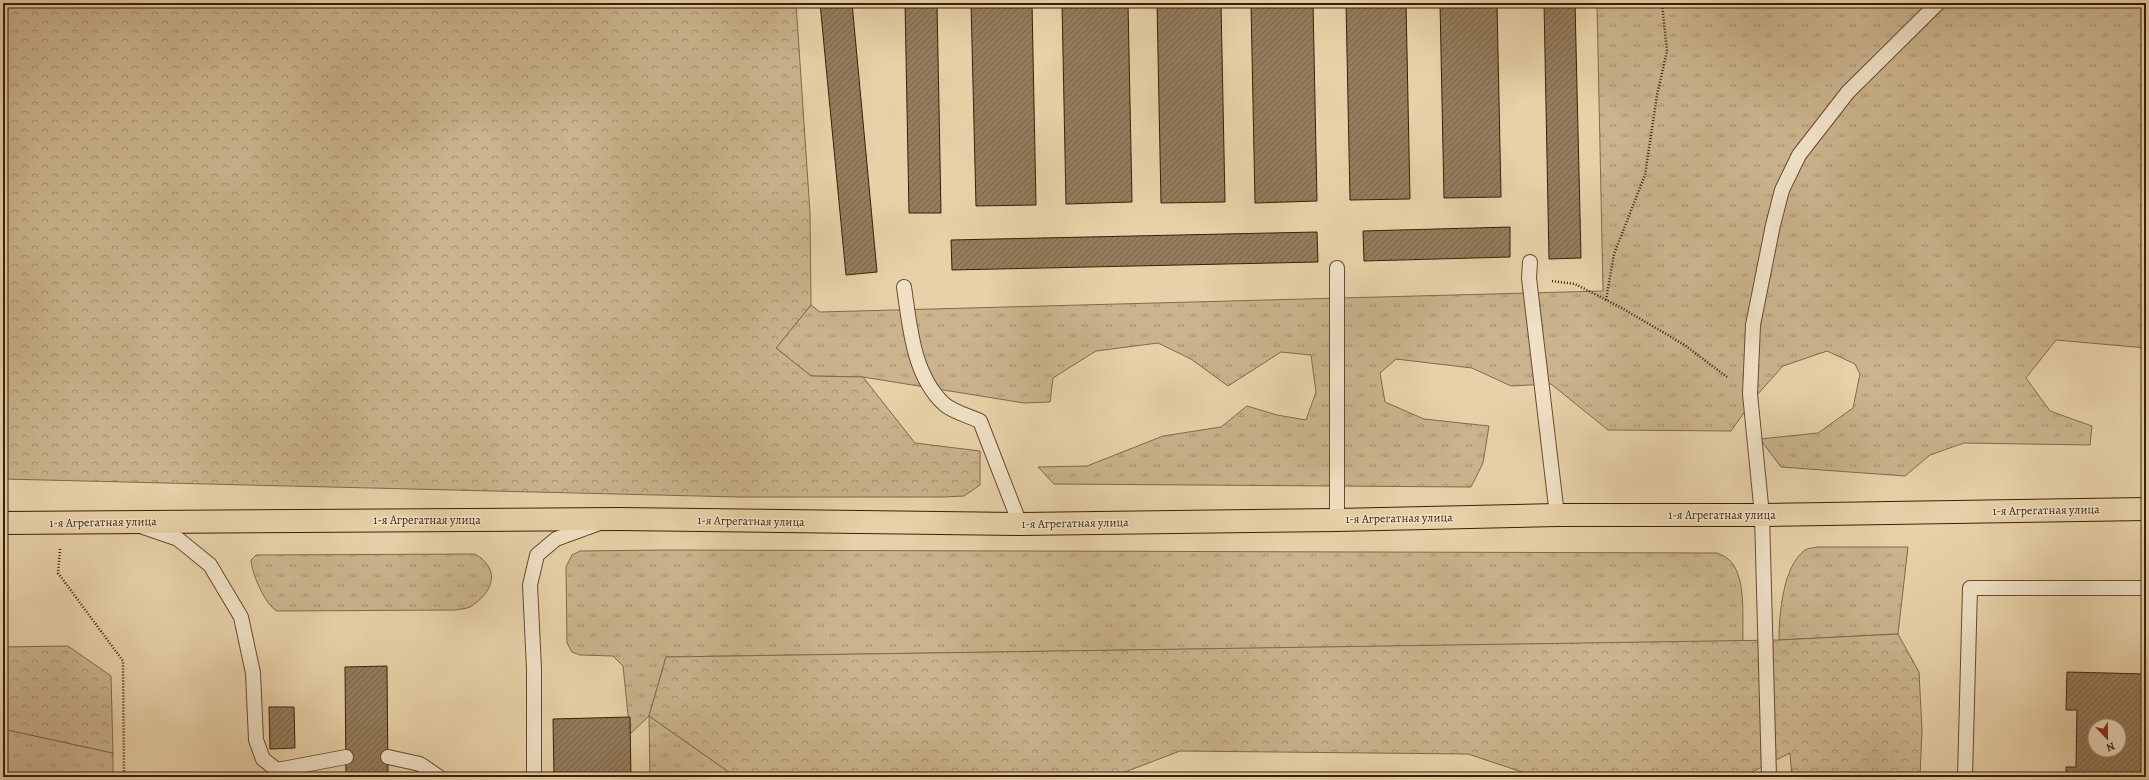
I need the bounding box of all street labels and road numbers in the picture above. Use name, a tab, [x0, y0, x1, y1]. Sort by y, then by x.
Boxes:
street label: 1-я Агрегатная улица	[1992, 501, 2100, 519]
street label: 1-я Агрегатная улица	[1668, 507, 1776, 523]
street label: 1-я Агрегатная улица	[1345, 509, 1453, 527]
street label: 1-я Агрегатная улица	[373, 512, 481, 528]
street label: 1-я Агрегатная улица	[697, 512, 805, 530]
street label: 1-я Агрегатная улица	[49, 513, 157, 531]
street label: 1-я Агрегатная улица	[1021, 514, 1129, 532]

